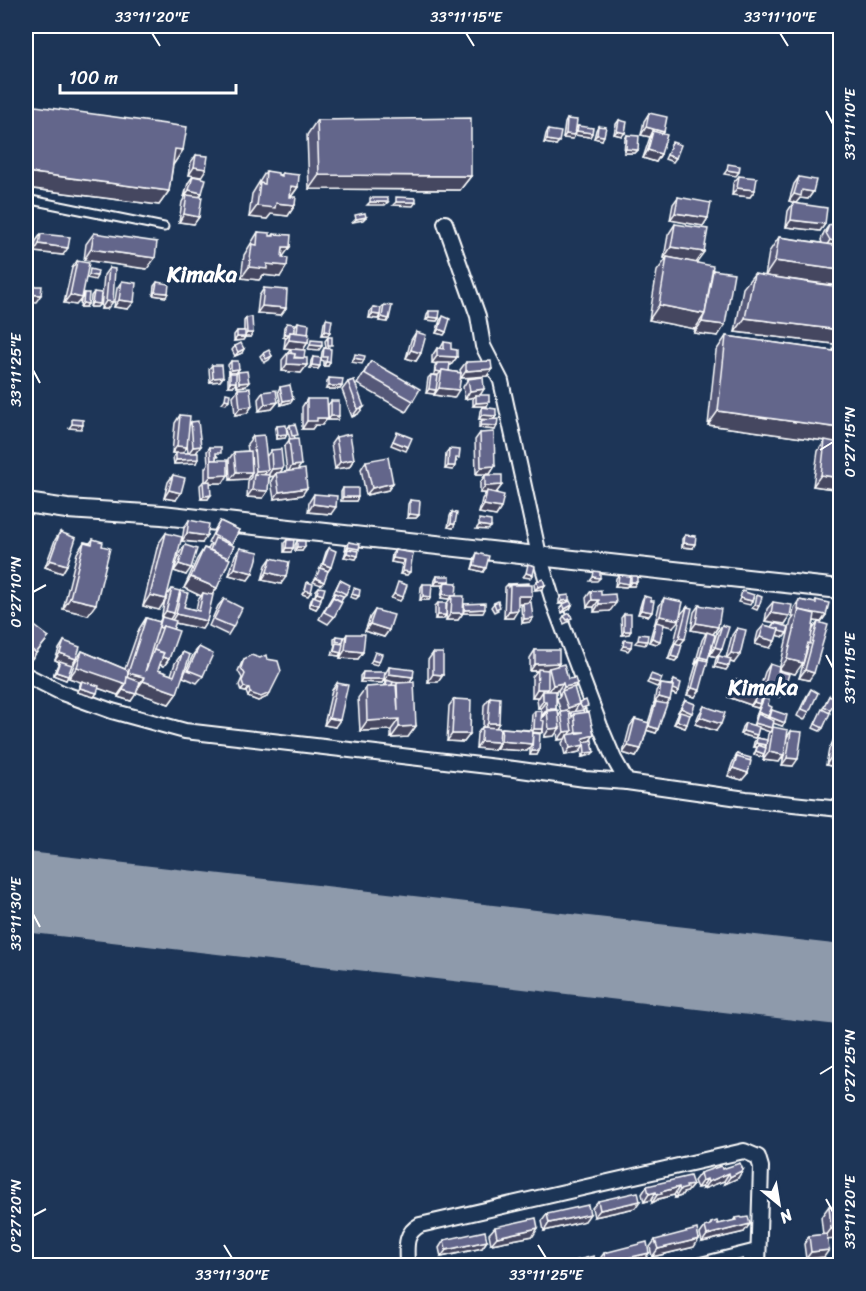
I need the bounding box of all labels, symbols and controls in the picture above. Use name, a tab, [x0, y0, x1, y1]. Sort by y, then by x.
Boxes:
text: 33°11'20"E	[115, 4, 191, 30]
text: 33°11'15"E	[430, 4, 503, 30]
text: 33°11'10"E	[744, 4, 818, 30]
scale bar	[60, 57, 236, 95]
text: 100 m	[69, 62, 118, 94]
text: 33°11'10"E	[837, 86, 863, 160]
district label: Kimaka	[166, 255, 238, 294]
text: 33°11'25"E	[3, 331, 29, 407]
text: 0°27'15"N	[837, 406, 863, 477]
text: 0°27'10"N	[3, 556, 29, 628]
text: 33°11'15"E	[837, 631, 863, 704]
district label: Kimaka	[727, 668, 799, 707]
text: 33°11'30"E	[3, 876, 29, 951]
text: 0°27'25"N	[837, 1029, 863, 1103]
text: 33°11'20"E	[837, 1173, 863, 1249]
north arrow	[749, 1174, 809, 1234]
text: 0°27'20"N	[3, 1179, 29, 1253]
text: N	[773, 1201, 799, 1232]
text: 33°11'30"E	[195, 1262, 270, 1288]
text: 33°11'25"E	[509, 1262, 585, 1288]

